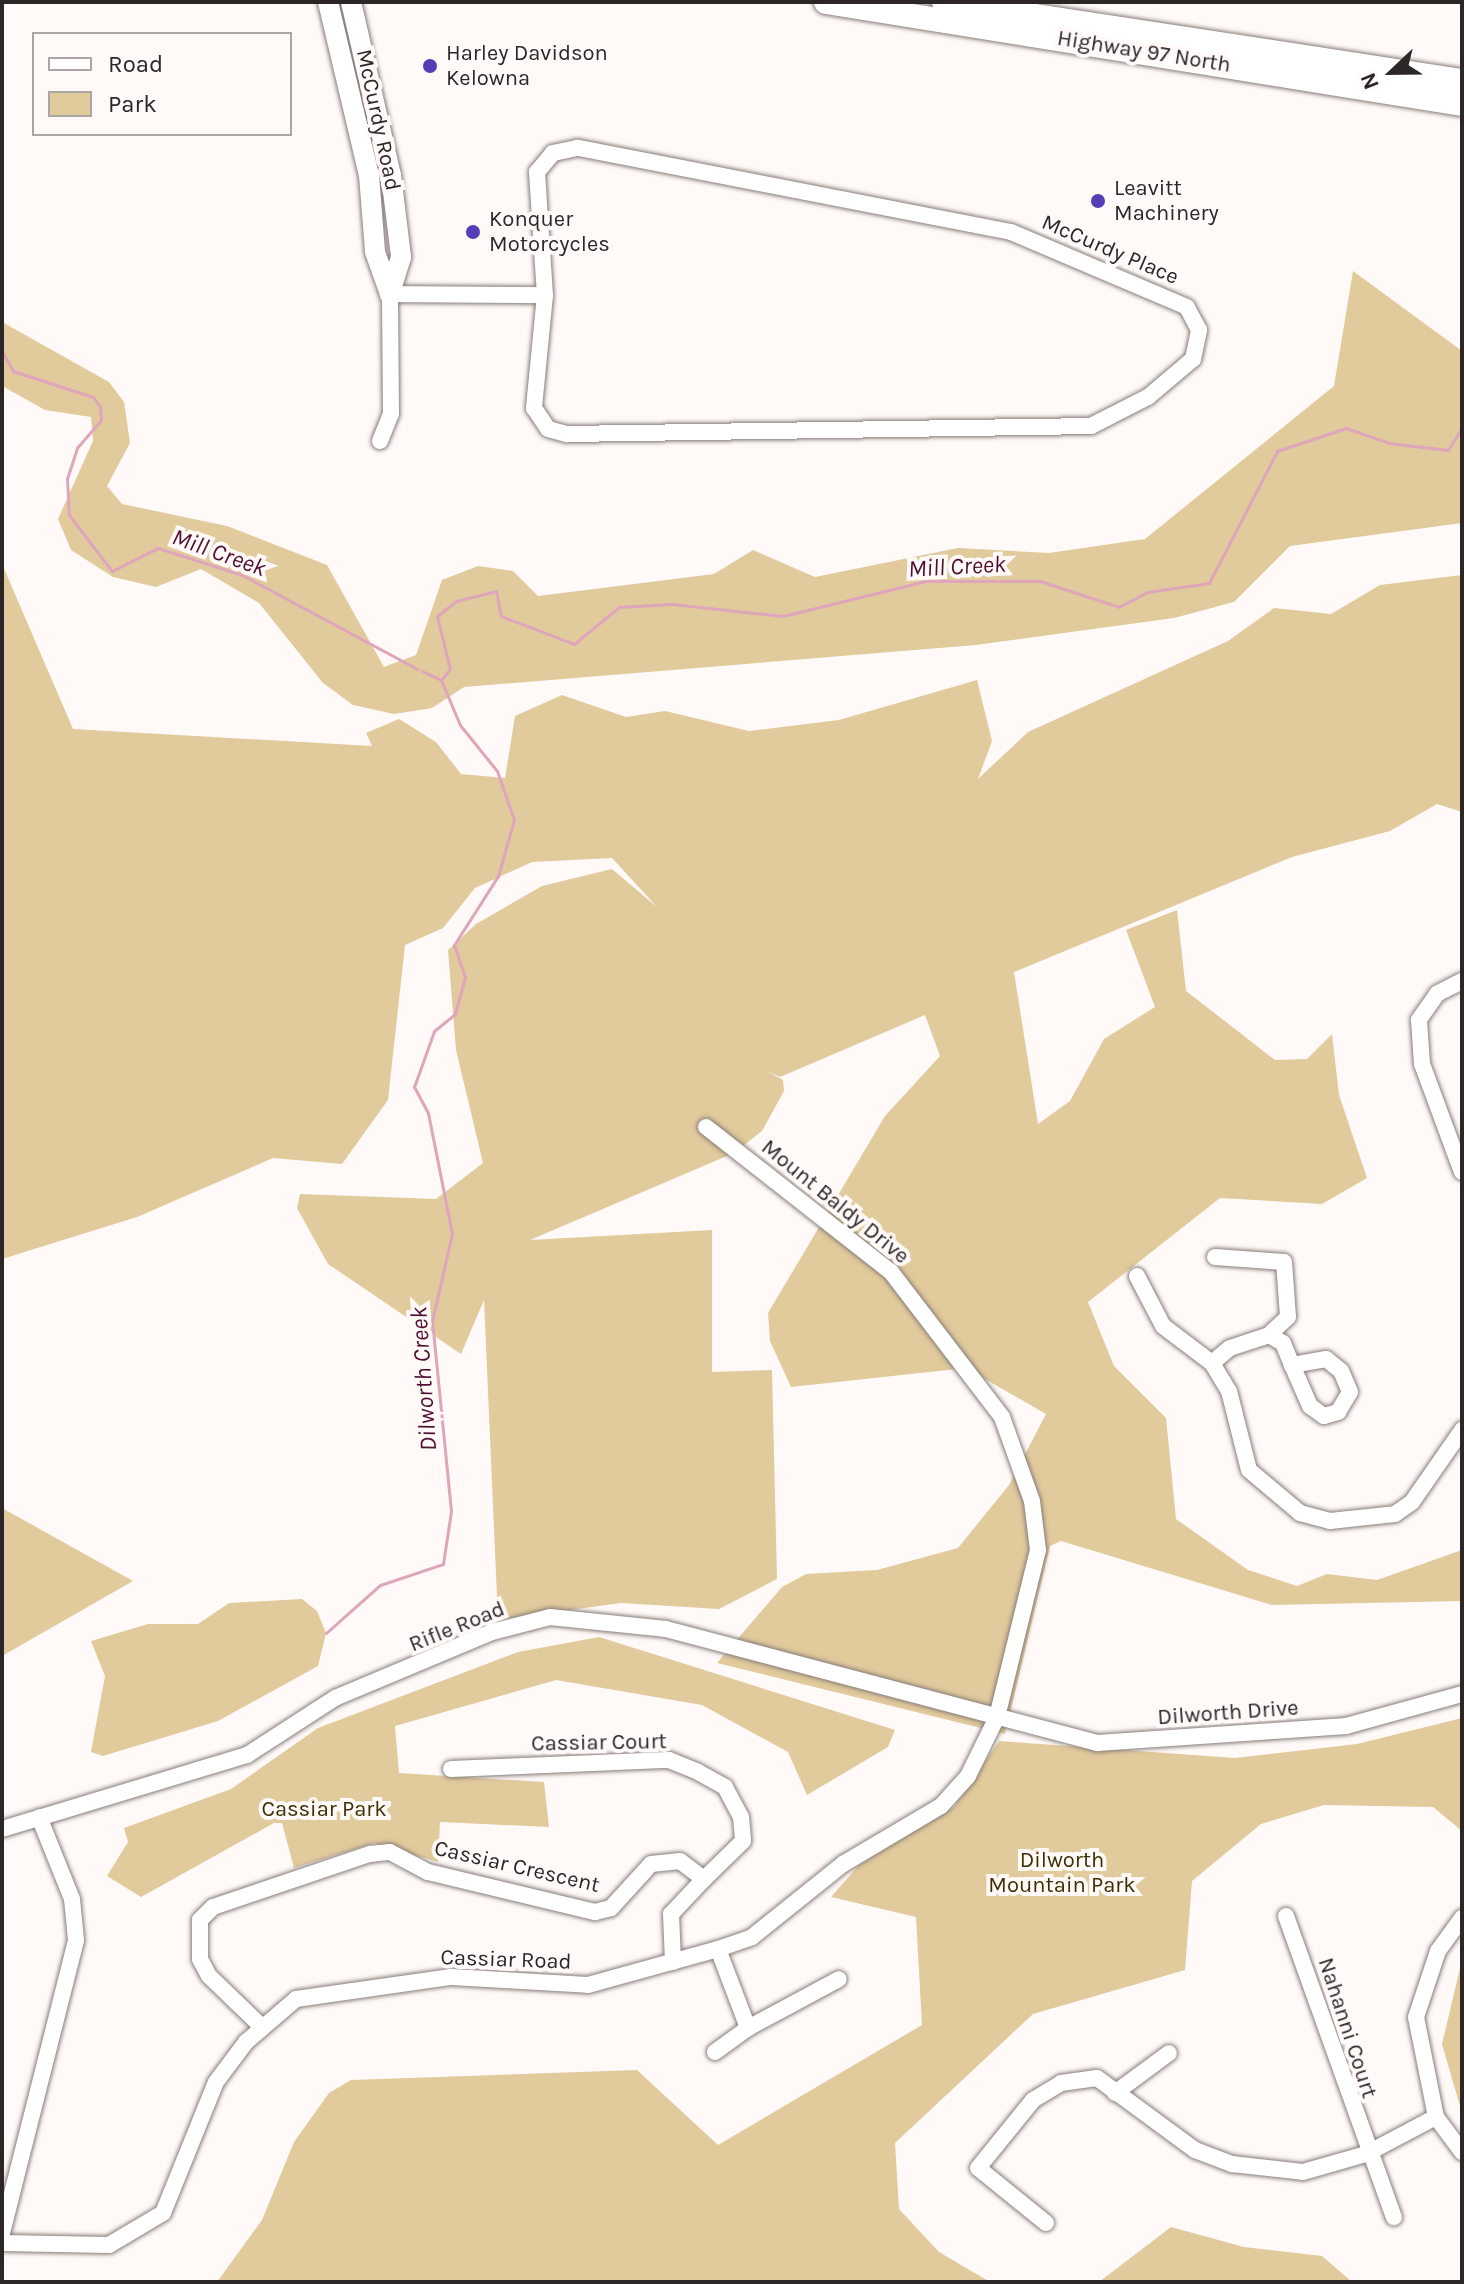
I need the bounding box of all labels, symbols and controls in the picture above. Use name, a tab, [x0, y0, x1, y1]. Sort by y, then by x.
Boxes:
street label: Highway 97 North	[1055, 25, 1233, 79]
legend	[32, 32, 292, 136]
north arrow	[1352, 32, 1432, 112]
place label: Harley Davidson Kelowna	[446, 40, 608, 92]
street label: McCurdy Road	[350, 47, 406, 193]
text: Road	[108, 50, 163, 78]
marker: Harley Davidson Kelowna	[421, 57, 439, 75]
text: N	[1355, 69, 1385, 93]
text: Park	[108, 90, 157, 118]
place label: Leavitt Machinery	[1114, 175, 1219, 226]
marker: Leavitt Machinery	[1089, 192, 1107, 210]
place label: Konquer Motorcycles	[489, 206, 610, 258]
street label: McCurdy Place	[1037, 209, 1183, 291]
marker: Konquer Motorcycles	[464, 223, 482, 241]
water label: Mill Creek	[168, 523, 270, 583]
water label: Mill Creek	[907, 550, 1007, 584]
street label: Mount Baldy Drive	[756, 1134, 914, 1270]
water label: Dilworth Creek	[405, 1306, 443, 1452]
street label: Rifle Road	[405, 1596, 509, 1658]
street label: Dilworth Drive	[1157, 1695, 1299, 1731]
street label: Cassiar Court	[531, 1729, 667, 1757]
park label: Cassiar Park	[261, 1797, 387, 1823]
street label: Cassiar Crescent	[432, 1835, 602, 1899]
park label: Dilworth Mountain Park	[988, 1847, 1136, 1898]
street label: Cassiar Road	[440, 1945, 572, 1975]
street label: Nahanni Court	[1312, 1955, 1382, 2101]

